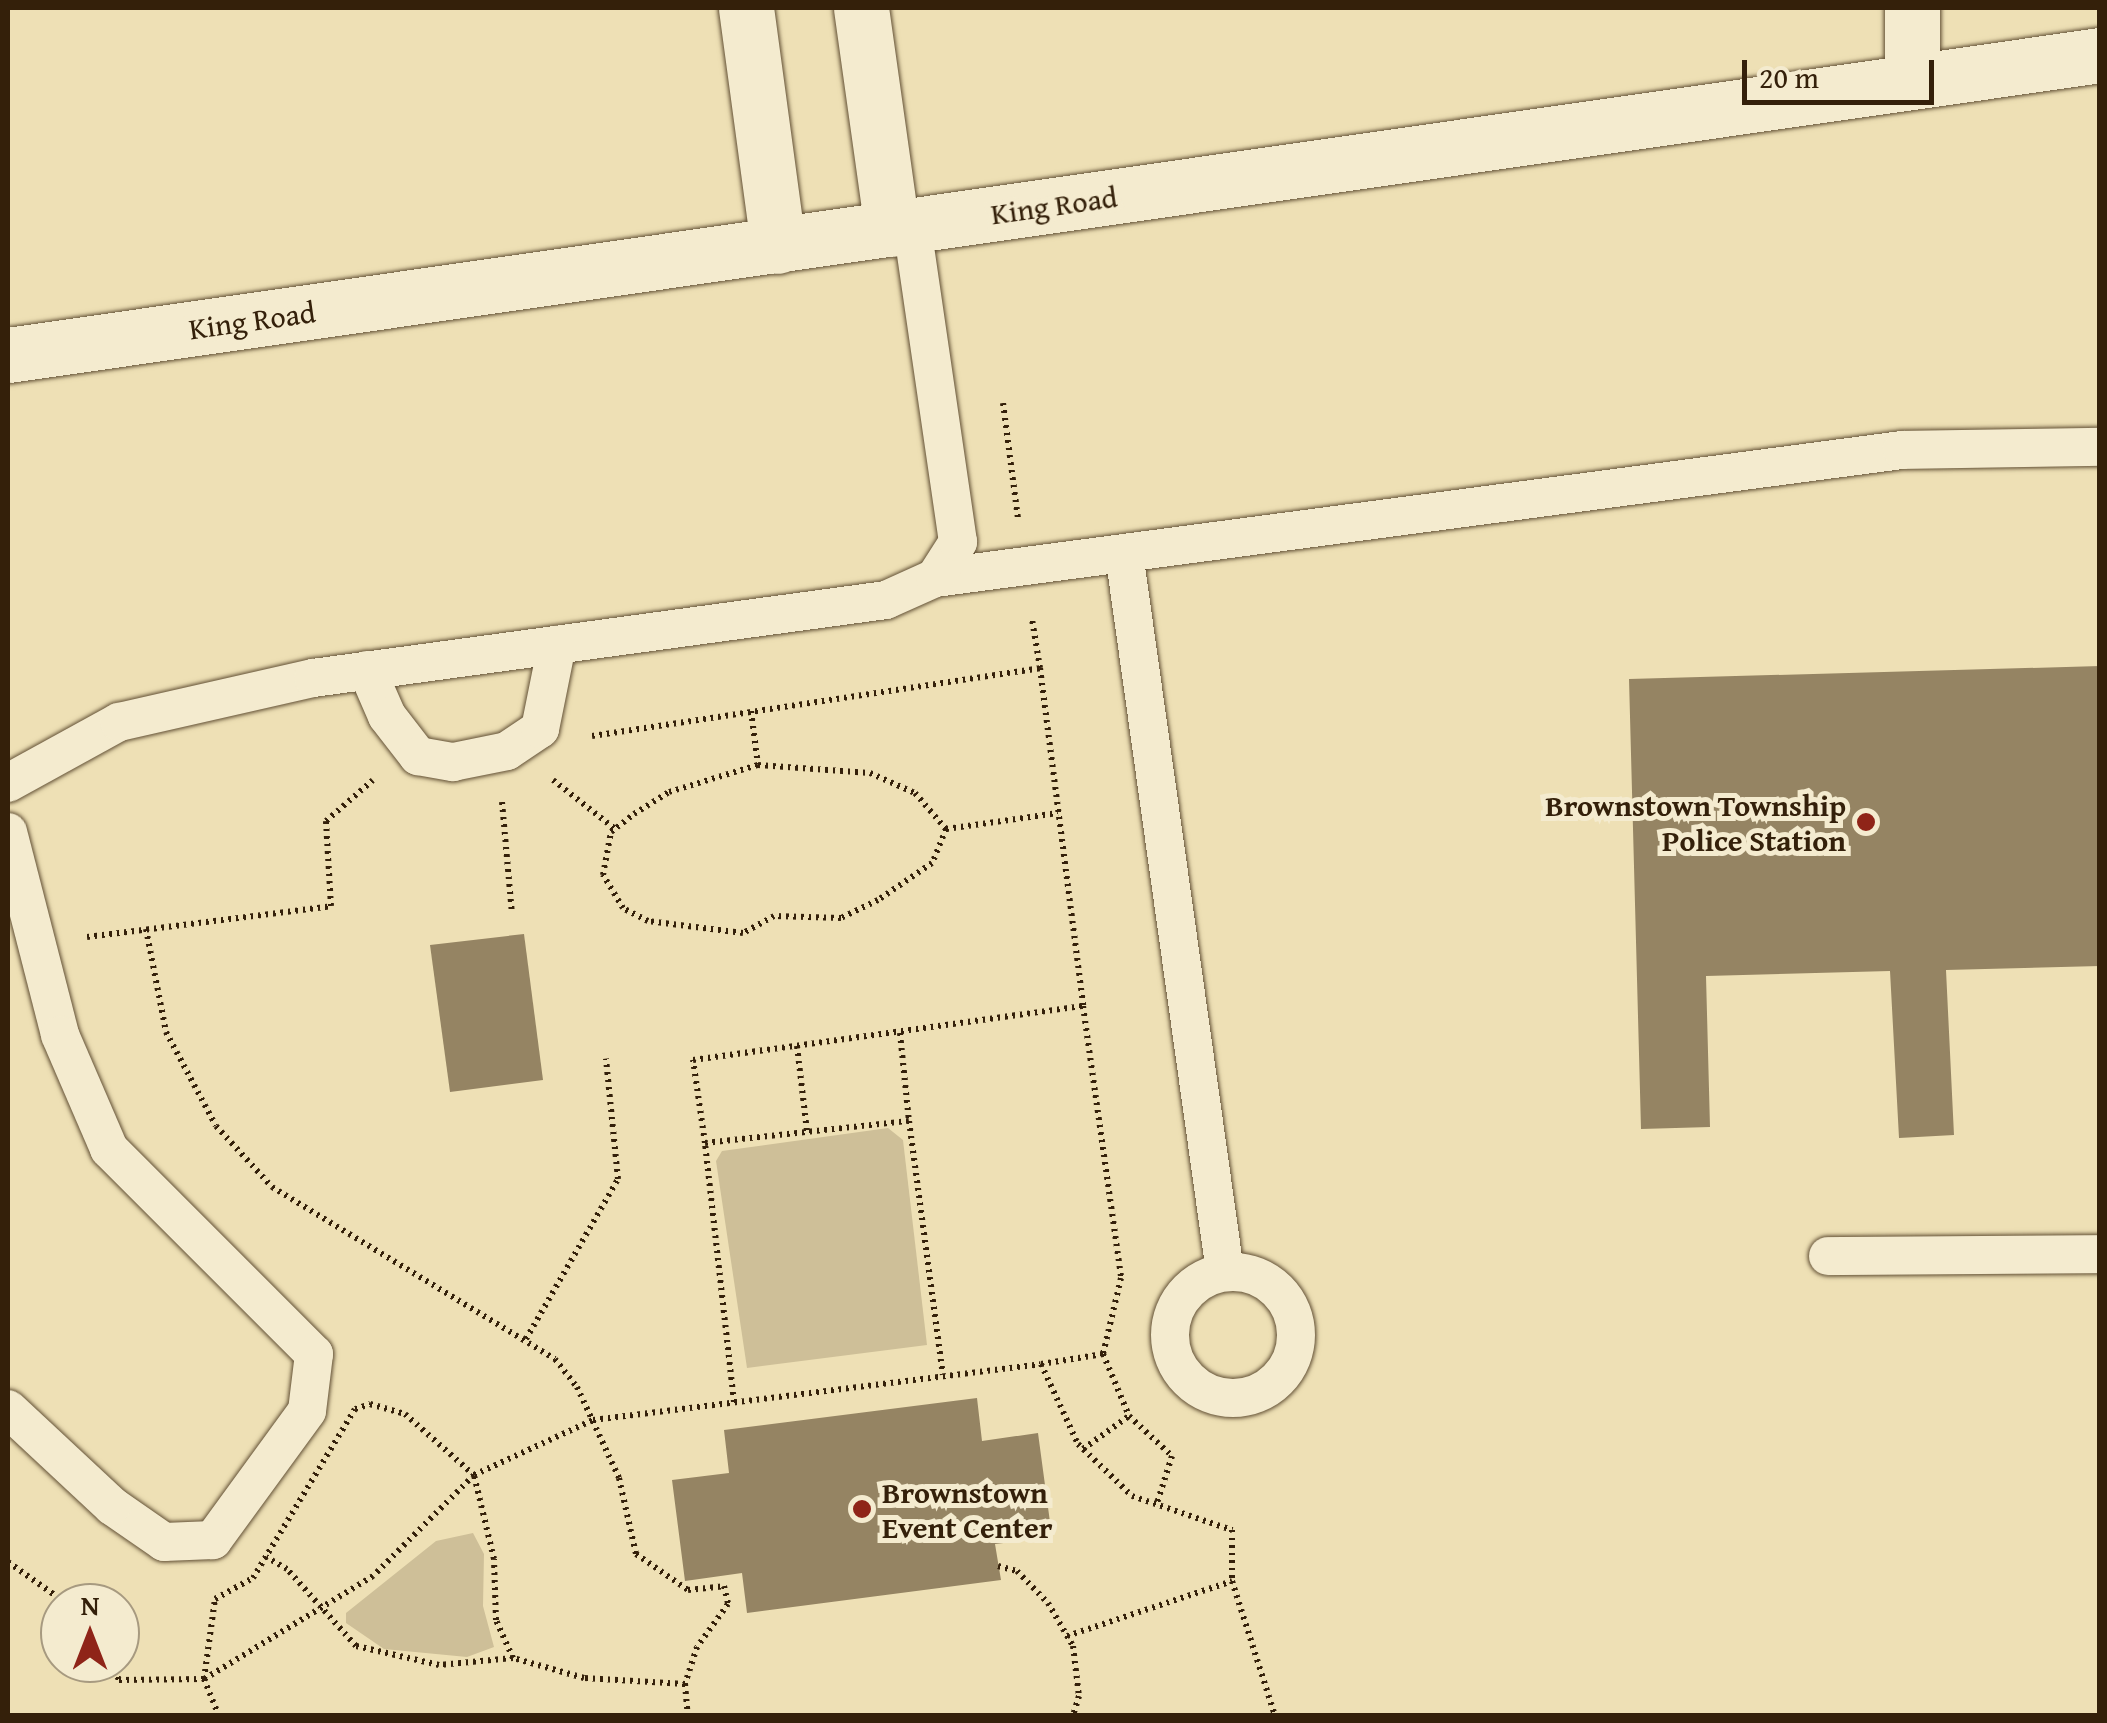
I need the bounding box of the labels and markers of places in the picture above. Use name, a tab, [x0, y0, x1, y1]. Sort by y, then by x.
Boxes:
place label: Brownstown Township Police Station	[1545, 787, 1846, 858]
marker: Brownstown Township Police Station	[1855, 811, 1877, 833]
place label: Brownstown Event Center	[882, 1474, 1052, 1544]
marker: Brownstown Event Center	[851, 1498, 873, 1520]

